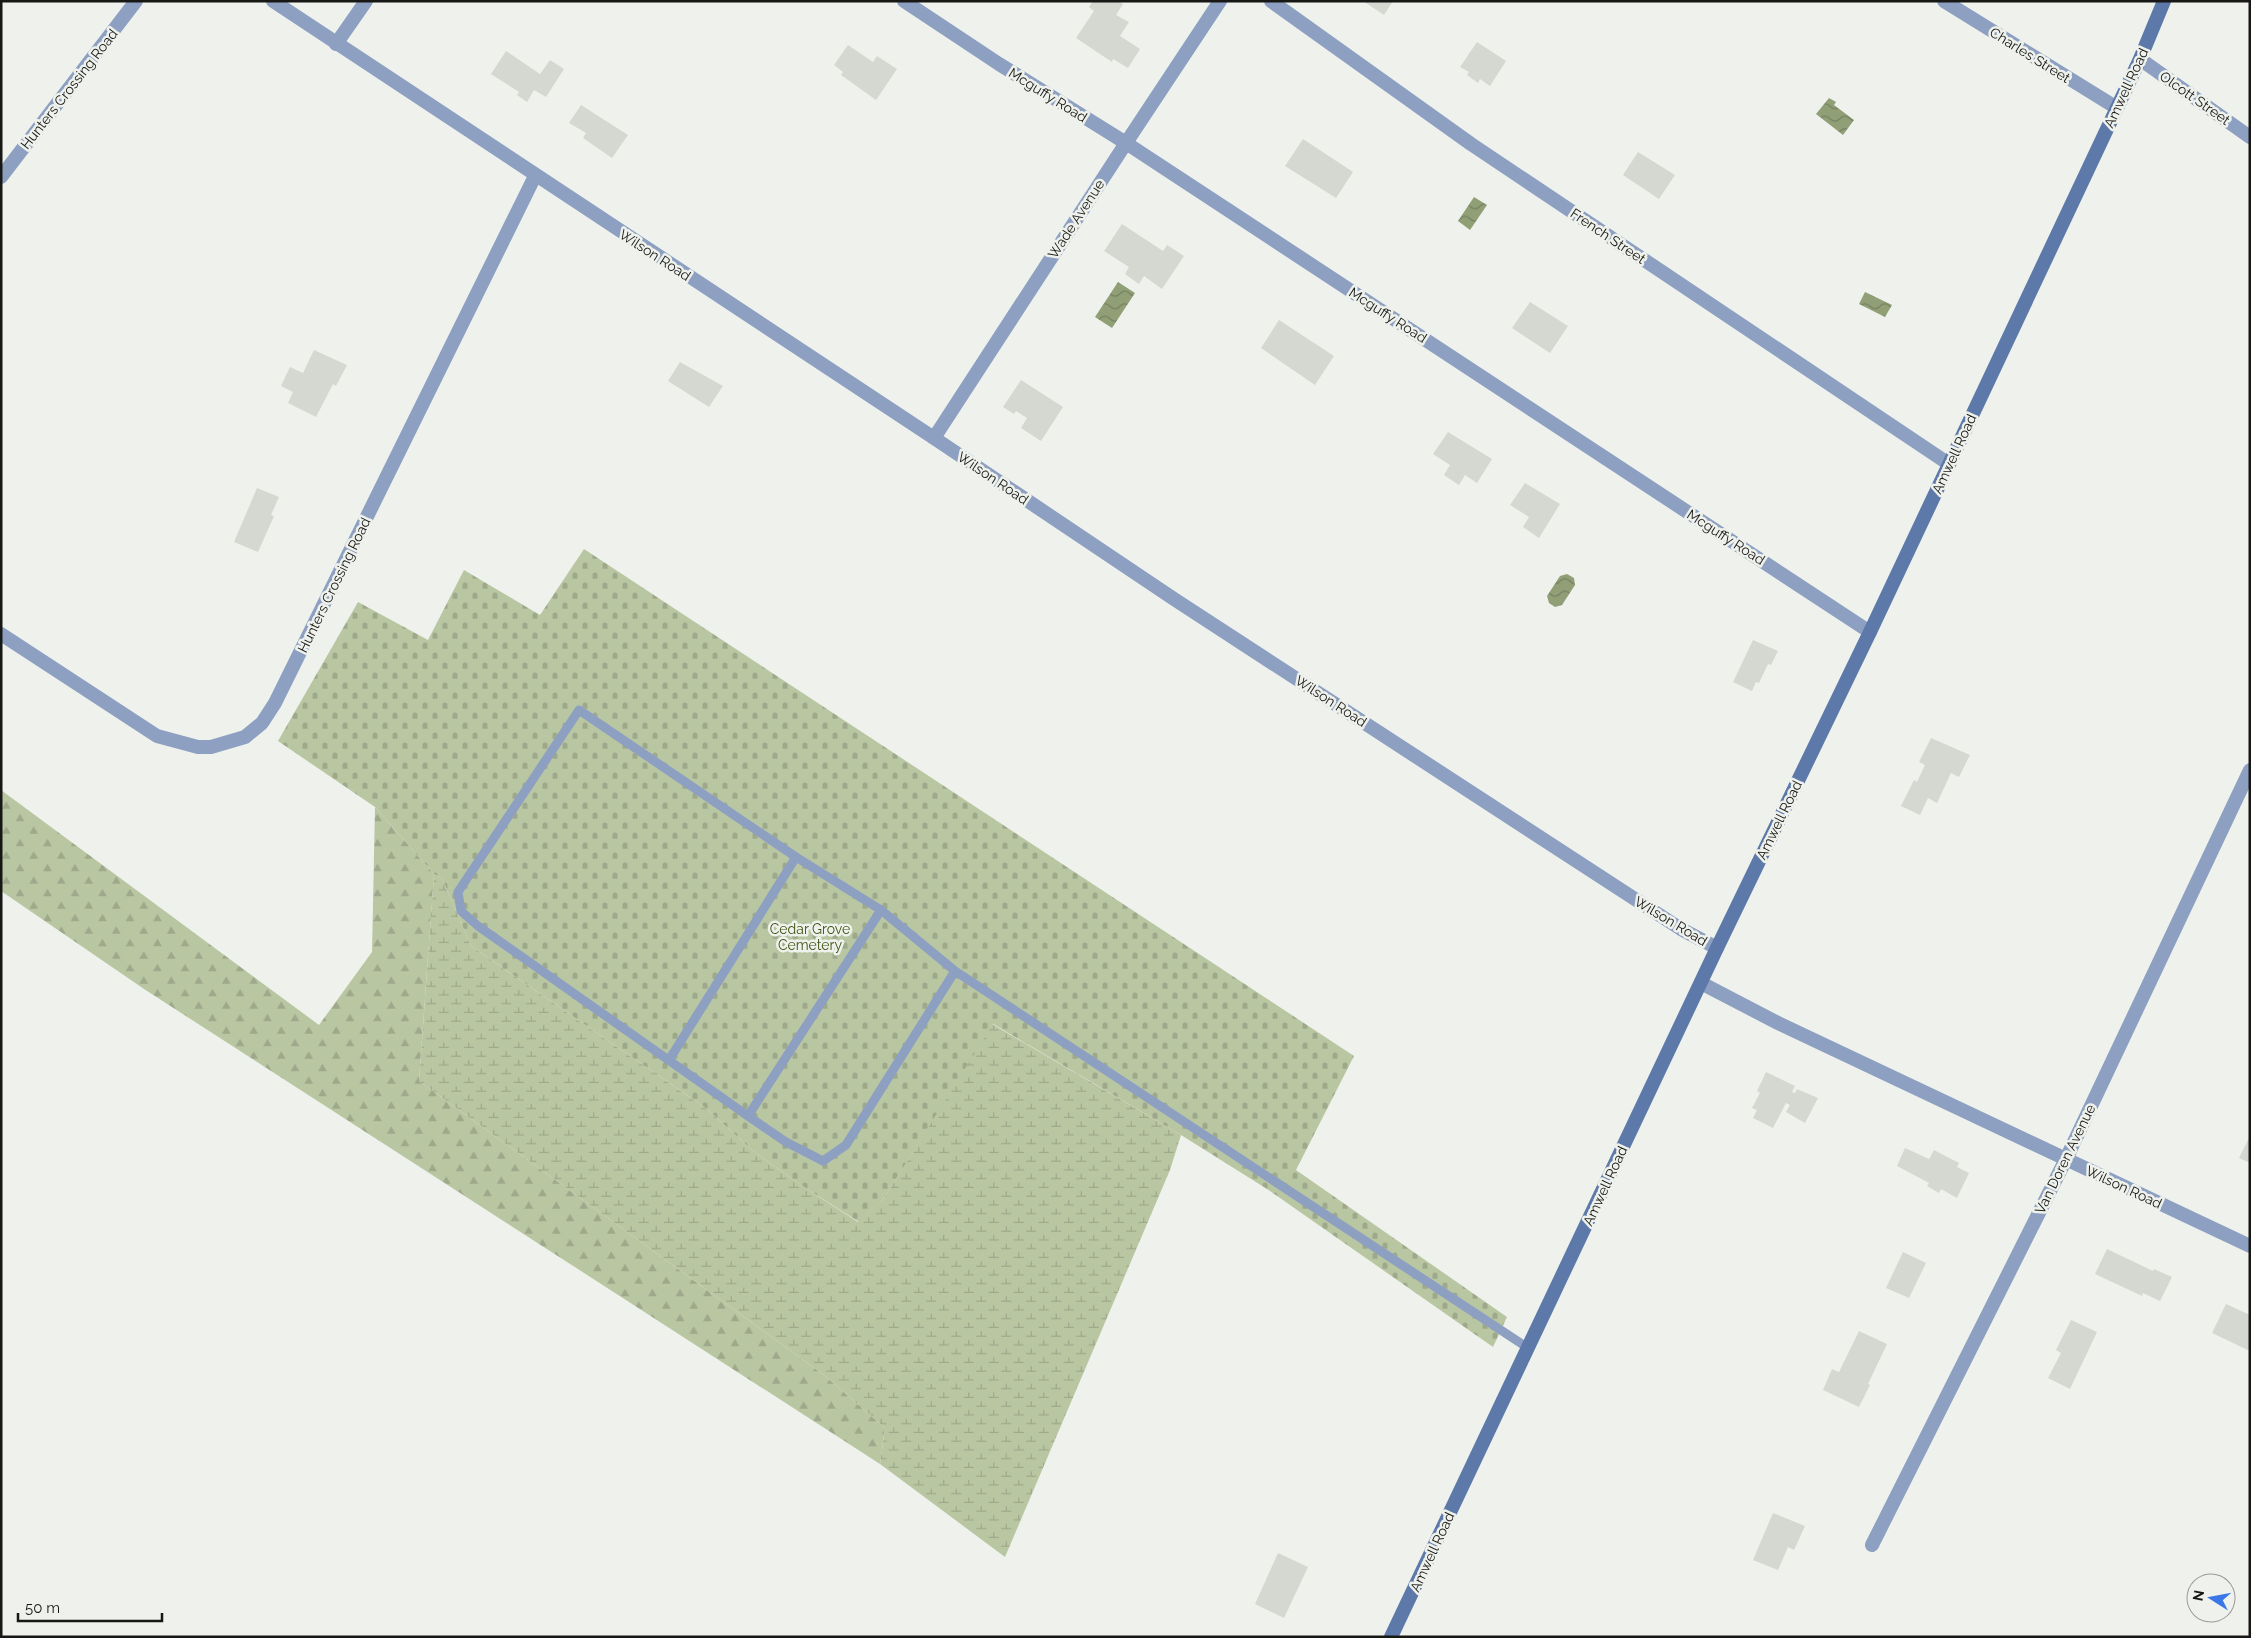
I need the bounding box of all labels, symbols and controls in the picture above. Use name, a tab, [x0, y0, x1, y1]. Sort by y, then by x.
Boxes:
street label: Charles Street	[1987, 24, 2073, 86]
street label: Hunters Crossing Road	[17, 26, 121, 152]
street label: Amwell Road	[2101, 46, 2151, 130]
street label: Mcguffy Road	[1006, 65, 1090, 125]
street label: Olcott Street	[2157, 68, 2233, 128]
street label: Wade Avenue	[1045, 177, 1107, 261]
street label: French Street	[1567, 205, 1649, 267]
street label: Wilson Road	[616, 226, 694, 284]
street label: Mcguffy Road	[1346, 284, 1430, 346]
street label: Amwell Road	[1929, 412, 1979, 496]
street label: Wilson Road	[955, 448, 1031, 508]
street label: Mcguffy Road	[1684, 506, 1768, 568]
street label: Hunters Crossing Road	[294, 515, 374, 655]
street label: Wilson Road	[1292, 672, 1370, 730]
street label: Amwell Road	[1753, 778, 1805, 862]
street label: Wilson Road	[1632, 893, 1710, 949]
park label: Cedar Grove Cemetery	[770, 921, 850, 953]
street label: Van Doren Avenue	[2032, 1102, 2098, 1216]
street label: Amwell Road	[1580, 1144, 1630, 1228]
street label: Wilson Road	[2083, 1162, 2165, 1212]
street label: Amwell Road	[1407, 1510, 1457, 1594]
north arrow	[2186, 1573, 2236, 1623]
text: N	[2189, 1589, 2207, 1602]
scale bar	[18, 1590, 161, 1622]
text: 50 m	[25, 1599, 60, 1617]

